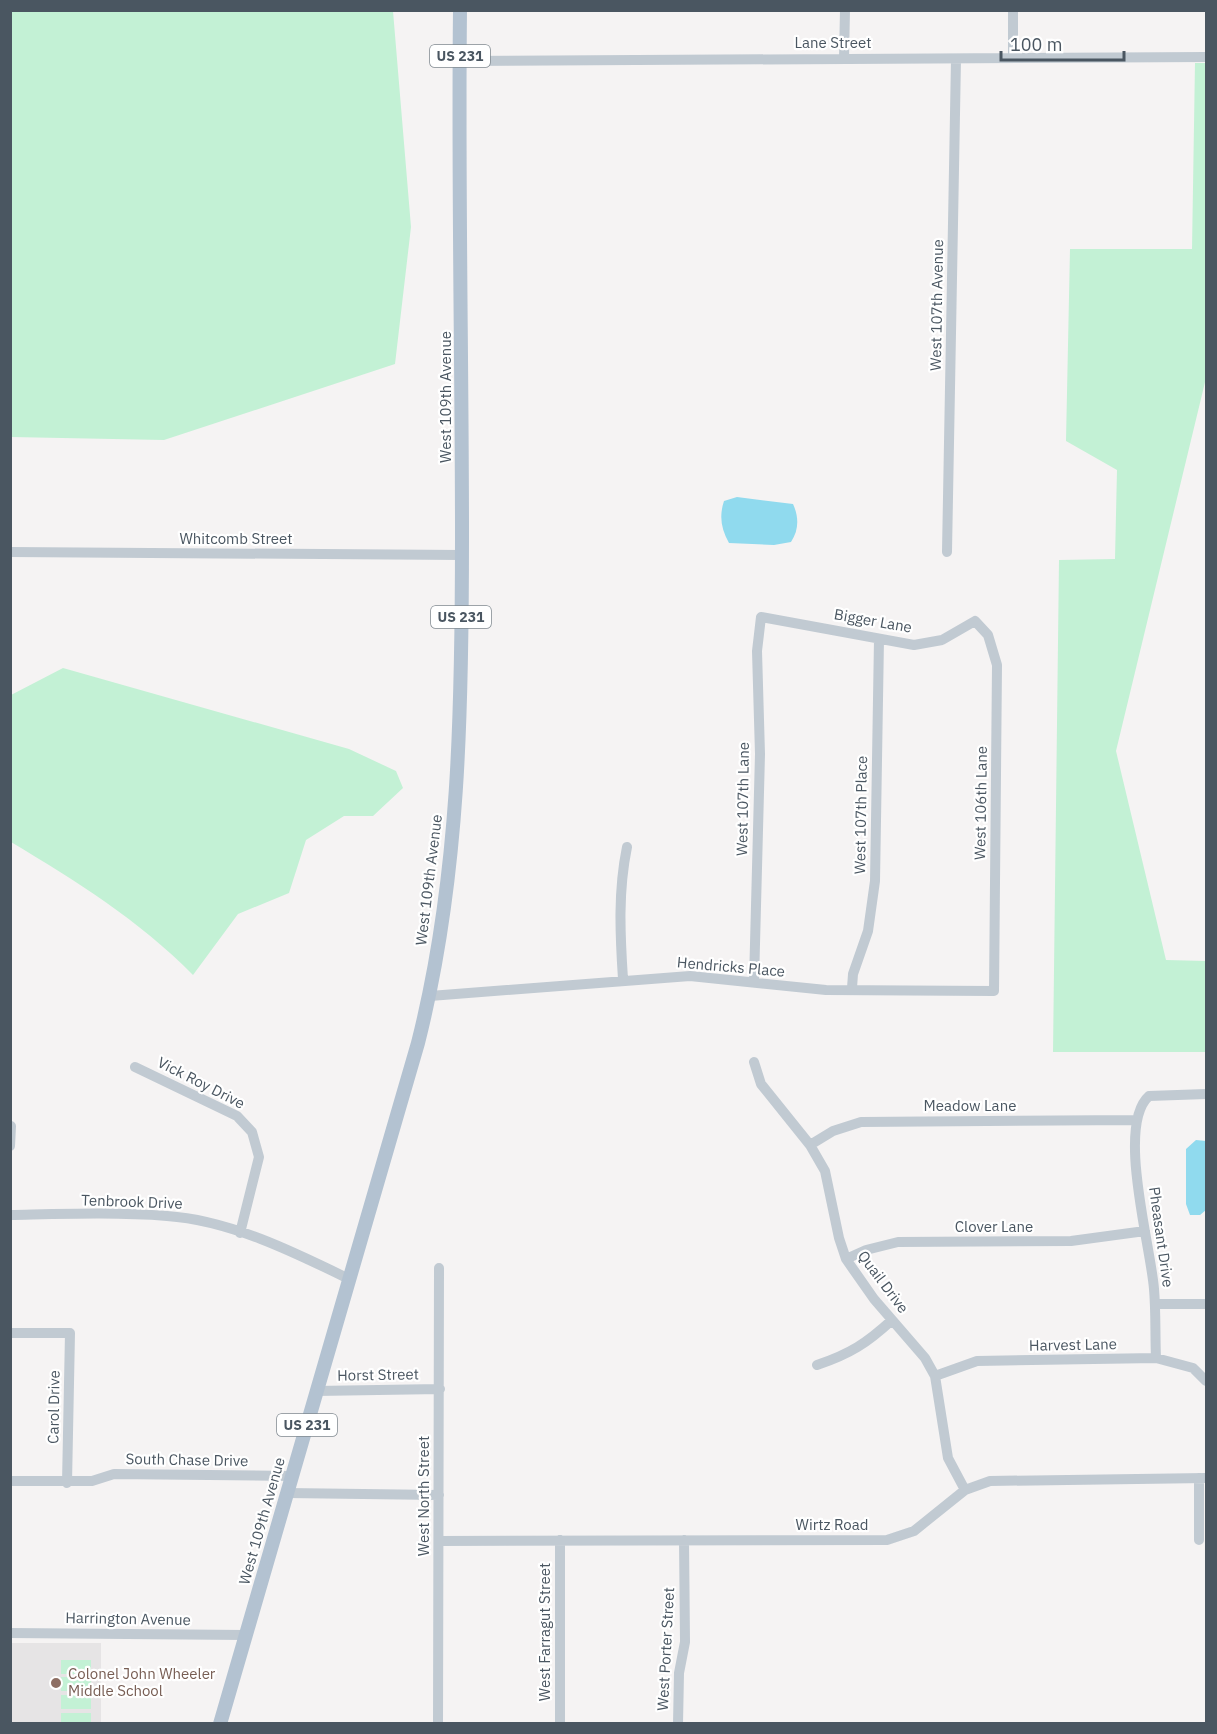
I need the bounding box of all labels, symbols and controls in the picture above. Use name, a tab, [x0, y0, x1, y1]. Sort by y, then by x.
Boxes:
scale bar	[1001, 24, 1124, 62]
street label: Lane Street	[795, 33, 871, 52]
text: 100 m	[1010, 33, 1062, 56]
road number: US 231	[430, 45, 490, 67]
street label: West 107th Avenue	[926, 239, 947, 371]
street label: West 109th Avenue	[436, 331, 455, 463]
street label: Whitcomb Street	[179, 529, 293, 548]
street label: Bigger Lane	[833, 604, 914, 637]
road number: US 231	[431, 606, 491, 628]
street label: West 107th Lane	[732, 742, 753, 856]
street label: West 106th Lane	[970, 746, 991, 860]
street label: West 107th Place	[850, 756, 871, 874]
street label: West 109th Avenue	[411, 813, 446, 947]
street label: Hendricks Place	[676, 952, 786, 981]
street label: Vick Roy Drive	[154, 1052, 248, 1113]
street label: Meadow Lane	[924, 1096, 1016, 1115]
street label: Pheasant Drive	[1145, 1185, 1178, 1288]
street label: Tenbrook Drive	[81, 1190, 183, 1213]
street label: Clover Lane	[955, 1217, 1033, 1236]
street label: Quail Drive	[854, 1247, 913, 1317]
street label: Harvest Lane	[1029, 1334, 1117, 1355]
street label: Horst Street	[337, 1364, 419, 1385]
street label: Carol Drive	[43, 1370, 64, 1444]
road number: US 231	[277, 1414, 337, 1436]
street label: West North Street	[414, 1436, 433, 1556]
street label: South Chase Drive	[126, 1449, 249, 1470]
street label: West 109th Avenue	[234, 1455, 289, 1587]
street label: Wirtz Road	[796, 1515, 868, 1534]
street label: West Farragut Street	[535, 1563, 554, 1701]
street label: West Porter Street	[653, 1587, 678, 1711]
street label: Harrington Avenue	[65, 1608, 191, 1629]
place label: Colonel John Wheeler Middle School	[68, 1664, 216, 1700]
marker: Colonel John Wheeler Middle School	[49, 1676, 63, 1690]

